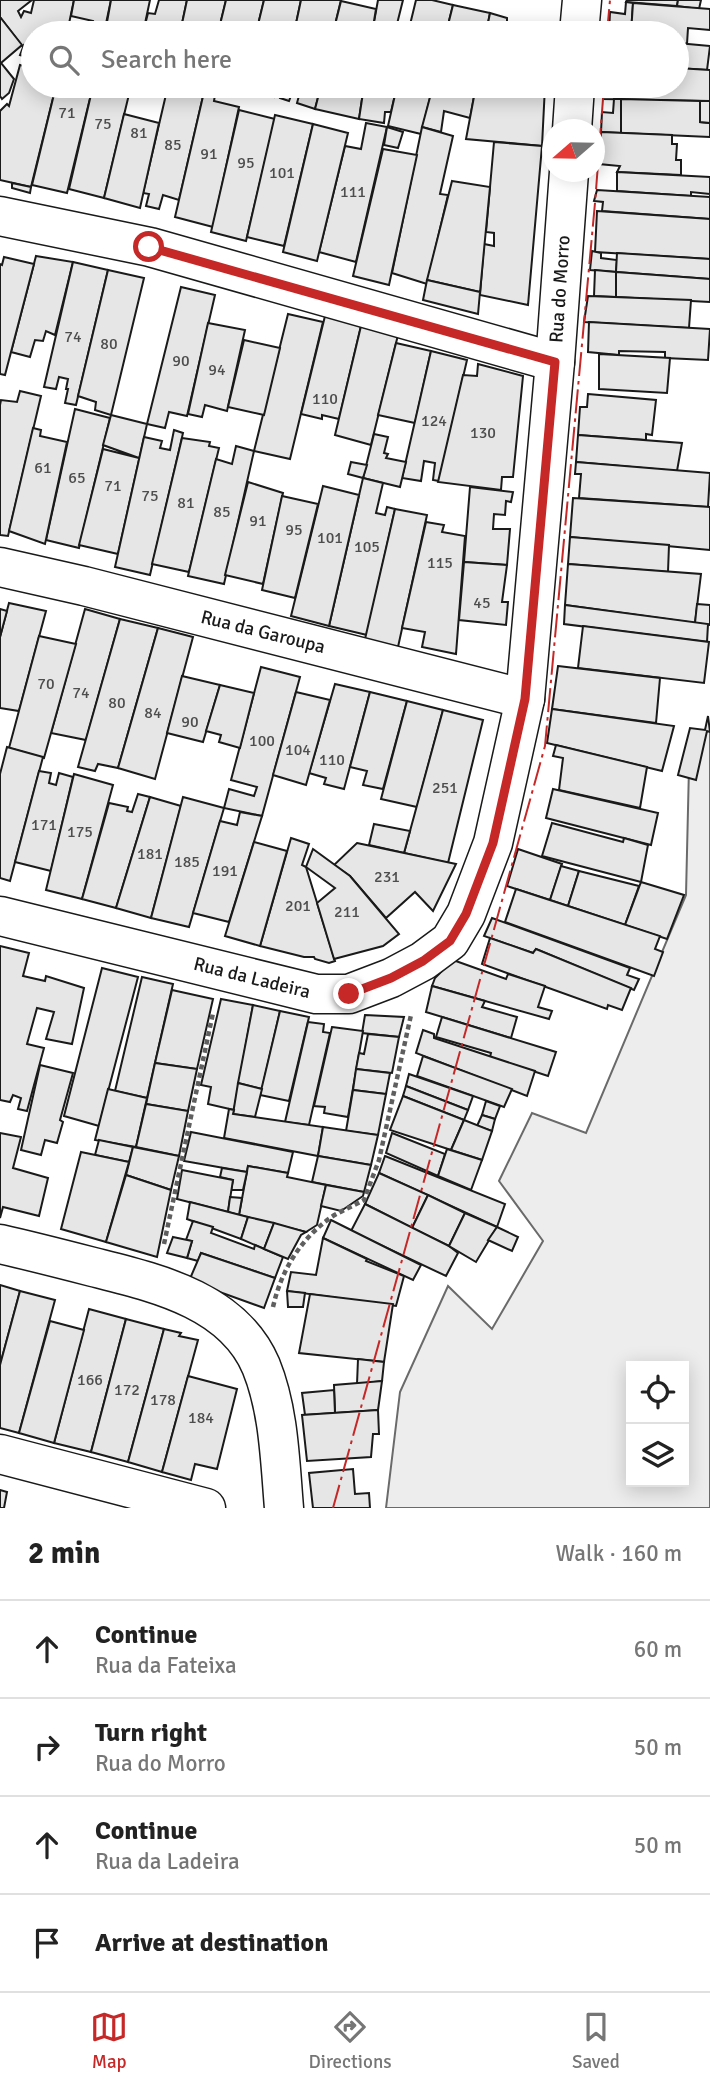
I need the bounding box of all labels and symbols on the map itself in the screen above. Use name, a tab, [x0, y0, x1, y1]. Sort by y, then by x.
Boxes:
house number: 71	[58, 103, 76, 123]
house number: 75	[94, 114, 112, 134]
north arrow	[542, 119, 605, 182]
house number: 81	[130, 123, 148, 143]
house number: 85	[164, 135, 182, 155]
house number: 91	[200, 144, 218, 164]
house number: 95	[237, 153, 255, 173]
house number: 101	[269, 163, 295, 183]
house number: 111	[340, 182, 366, 202]
route start	[133, 231, 164, 262]
street label: Rua do Morro	[544, 234, 576, 344]
house number: 74	[64, 327, 82, 347]
house number: 80	[100, 334, 118, 354]
house number: 90	[172, 351, 190, 371]
house number: 94	[208, 360, 226, 380]
house number: 110	[312, 389, 338, 409]
house number: 124	[421, 411, 447, 431]
house number: 130	[470, 423, 496, 443]
house number: 61	[34, 458, 52, 478]
house number: 65	[68, 468, 86, 488]
house number: 71	[104, 476, 122, 496]
house number: 75	[141, 486, 159, 506]
house number: 81	[177, 493, 195, 513]
house number: 85	[213, 502, 231, 522]
house number: 91	[249, 511, 267, 531]
house number: 95	[285, 520, 303, 540]
house number: 101	[317, 528, 343, 548]
house number: 105	[354, 537, 380, 557]
house number: 115	[427, 553, 453, 573]
house number: 45	[473, 593, 491, 613]
street label: Rua da Garoupa	[198, 605, 328, 659]
house number: 70	[37, 674, 55, 694]
house number: 74	[72, 683, 90, 703]
house number: 80	[108, 693, 126, 713]
house number: 84	[144, 703, 162, 723]
house number: 90	[181, 712, 199, 732]
house number: 100	[249, 731, 275, 751]
house number: 104	[285, 740, 311, 760]
house number: 110	[319, 750, 345, 770]
house number: 251	[432, 778, 458, 798]
house number: 171	[31, 815, 57, 835]
house number: 175	[67, 822, 93, 842]
house number: 181	[137, 844, 163, 864]
house number: 185	[174, 852, 200, 872]
house number: 191	[212, 861, 238, 881]
house number: 231	[374, 867, 400, 887]
house number: 201	[285, 896, 311, 916]
house number: 211	[334, 902, 360, 922]
street label: Rua da Ladeira	[191, 952, 313, 1004]
route end	[333, 978, 364, 1009]
house number: 166	[77, 1370, 103, 1390]
house number: 172	[114, 1380, 140, 1400]
house number: 178	[150, 1390, 176, 1410]
house number: 184	[188, 1408, 214, 1428]

